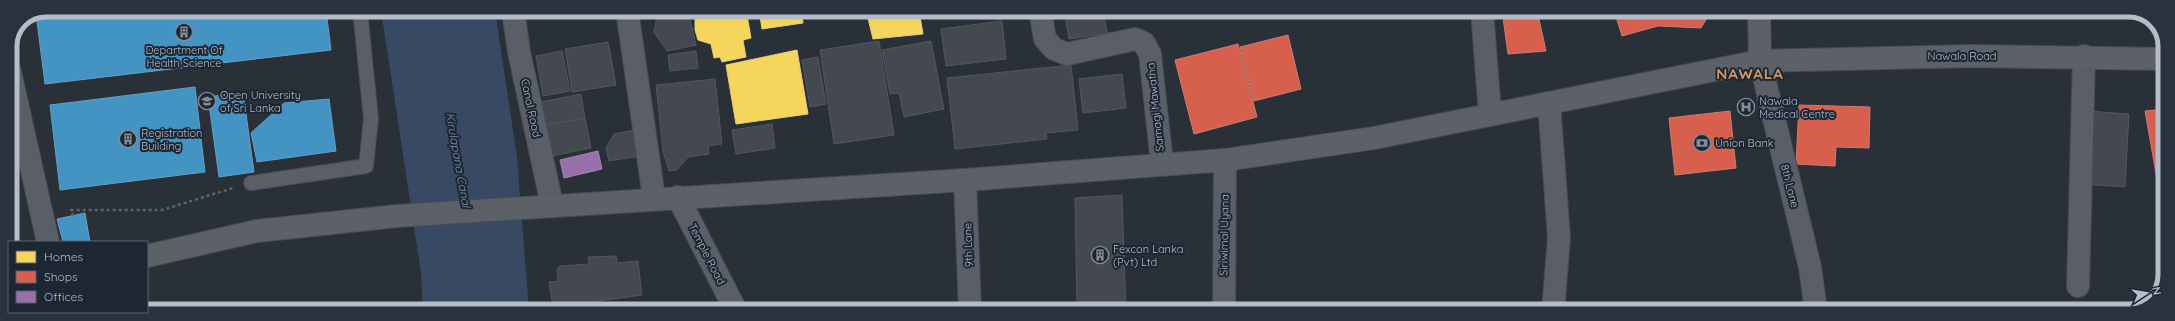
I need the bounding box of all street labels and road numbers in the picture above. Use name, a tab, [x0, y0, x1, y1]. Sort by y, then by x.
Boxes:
street label: Nawala Road	[1927, 49, 1997, 63]
street label: Samagi Mawatha	[1143, 62, 1167, 152]
street label: Canal Road	[518, 77, 544, 139]
street label: 8th Lane	[1778, 163, 1802, 209]
street label: Siriwimal Uyana	[1216, 194, 1232, 276]
street label: Temple Road	[686, 221, 728, 287]
street label: 9th Lane	[960, 223, 976, 267]

